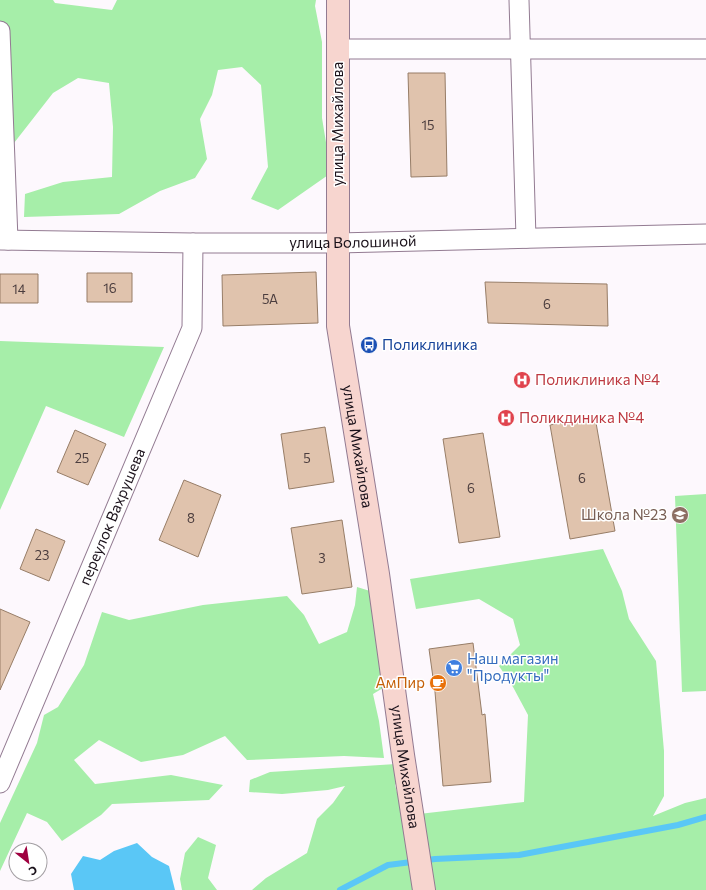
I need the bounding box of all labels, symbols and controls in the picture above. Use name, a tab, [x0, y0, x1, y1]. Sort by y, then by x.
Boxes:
street label: улица Михайлова	[328, 62, 346, 186]
house number: 15	[421, 117, 435, 133]
street label: улица Волошиной	[289, 231, 417, 251]
house number: 16	[103, 280, 117, 296]
house number: 14	[12, 281, 26, 297]
house number: 5А	[262, 291, 278, 307]
house number: 6	[543, 296, 551, 312]
bus stop icon: Поликлиника	[359, 335, 379, 355]
place label: Поликлиника	[382, 335, 478, 353]
hospital icon: Поликлиника №4	[512, 370, 532, 390]
place label: Поликлиника №4	[535, 370, 660, 388]
street label: улица Михайлова	[340, 383, 377, 509]
hospital icon: Поликдиника №4	[496, 408, 516, 428]
place label: Поликдиника №4	[519, 408, 644, 426]
street label: переулок Вахрушева	[75, 445, 148, 587]
house number: 25	[75, 450, 89, 466]
house number: 5	[303, 450, 311, 466]
house number: 6	[578, 470, 586, 486]
house number: 6	[467, 480, 475, 496]
place label: Школа №23	[581, 505, 667, 523]
school or university icon: Школа №23	[670, 505, 690, 525]
house number: 8	[187, 510, 195, 526]
house number: 23	[35, 547, 49, 563]
house number: 3	[318, 550, 326, 566]
place label: Наш магазин "Продукты"	[467, 649, 559, 684]
supermarket icon: Наш магазин "Продукты"	[444, 658, 464, 678]
place label: АмПир	[375, 673, 425, 691]
cafe icon: АмПир	[428, 673, 448, 693]
street label: улица Михайлова	[388, 704, 424, 830]
north arrow	[8, 842, 48, 882]
text: С	[26, 864, 40, 879]

